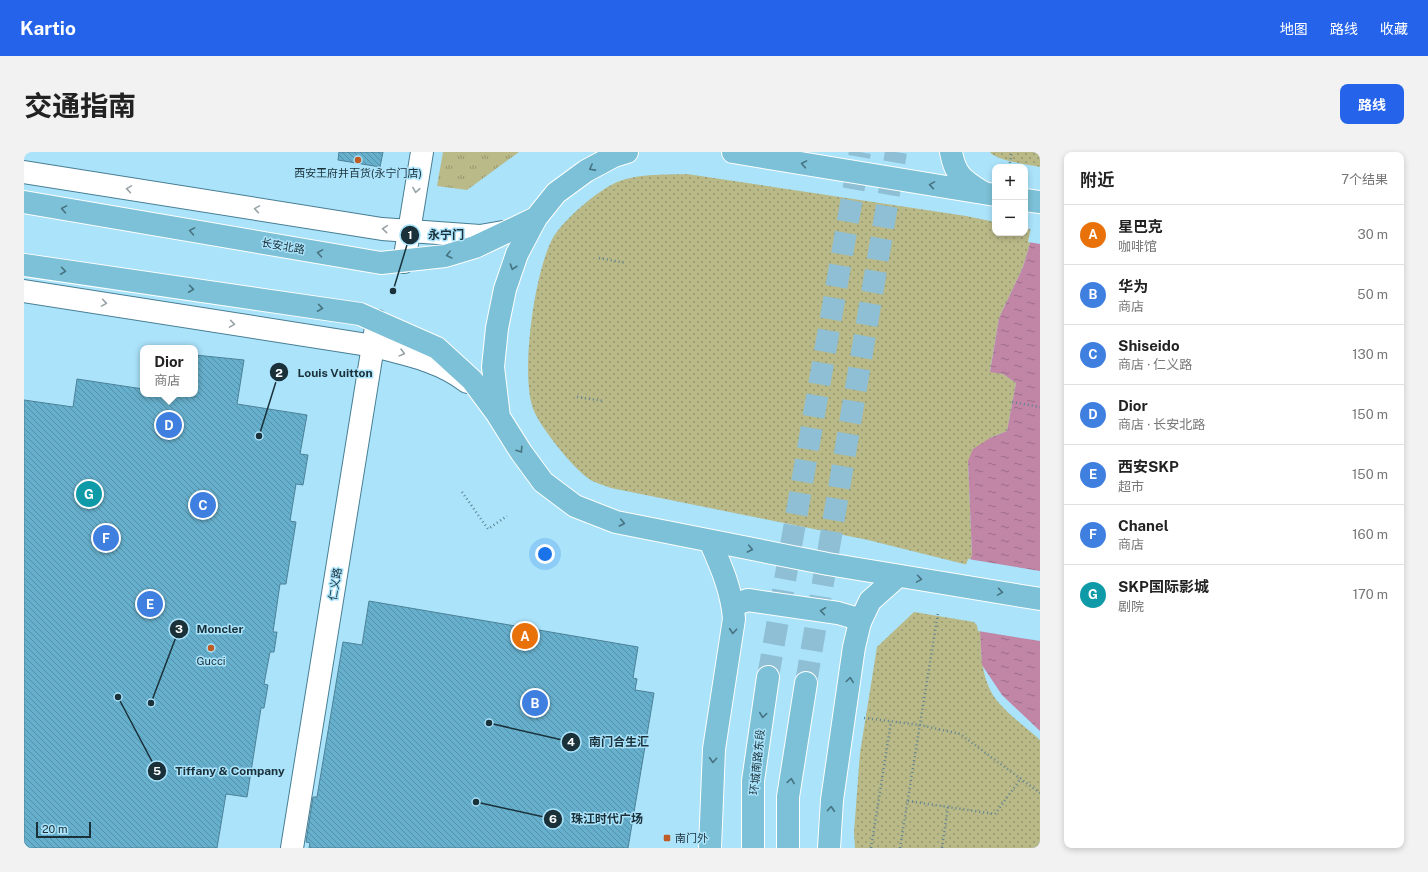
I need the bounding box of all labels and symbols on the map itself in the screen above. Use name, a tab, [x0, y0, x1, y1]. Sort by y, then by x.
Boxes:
marker: 西安王府井百货(永宁门店)	[353, 155, 363, 165]
one-way arrow	[801, 160, 807, 169]
one-way arrow	[588, 163, 596, 171]
place label: 西安王府井百货(永宁门店)	[294, 167, 422, 179]
one-way arrow	[929, 181, 935, 190]
one-way arrow	[126, 185, 132, 194]
one-way arrow	[412, 187, 421, 194]
one-way arrow	[61, 205, 67, 213]
one-way arrow	[254, 205, 260, 214]
callout: 永宁门	[400, 223, 472, 247]
one-way arrow	[382, 225, 388, 234]
one-way arrow	[189, 227, 195, 236]
text: 1	[407, 228, 413, 242]
text: 永宁门	[428, 228, 464, 242]
street label: 长安北路	[260, 236, 306, 256]
one-way arrow	[317, 249, 323, 258]
one-way arrow	[445, 250, 452, 259]
one-way arrow	[509, 263, 517, 270]
one-way arrow	[60, 266, 66, 275]
one-way arrow	[188, 284, 194, 293]
one-way arrow	[101, 299, 107, 307]
one-way arrow	[317, 303, 323, 312]
one-way arrow	[229, 319, 236, 327]
one-way arrow	[398, 348, 405, 357]
callout: Louis Vuitton	[269, 360, 381, 384]
text: 2	[275, 366, 283, 380]
text: Louis Vuitton	[297, 366, 373, 380]
pin: D	[156, 410, 182, 440]
one-way arrow	[515, 446, 523, 453]
pin: G	[76, 479, 102, 509]
pin: C	[190, 490, 216, 520]
one-way arrow	[619, 519, 626, 527]
pin: F	[93, 523, 119, 553]
your location	[535, 544, 555, 564]
one-way arrow	[747, 544, 753, 552]
street label: 仁义路	[326, 567, 344, 601]
one-way arrow	[916, 574, 922, 583]
one-way arrow	[997, 587, 1003, 596]
pin: E	[137, 589, 163, 619]
one-way arrow	[820, 607, 826, 616]
callout: Moncler	[169, 617, 252, 641]
pin: A	[512, 621, 538, 651]
text: 3	[175, 622, 183, 636]
text: Moncler	[197, 622, 243, 636]
one-way arrow	[728, 628, 737, 634]
marker: Gucci	[206, 643, 216, 653]
place label: Gucci	[196, 655, 226, 667]
one-way arrow	[845, 677, 853, 683]
pin: B	[522, 688, 548, 718]
one-way arrow	[758, 712, 767, 718]
street label: 环城南路东段	[748, 729, 766, 795]
callout: 南门合生汇	[561, 730, 657, 754]
text: 4	[567, 735, 575, 749]
text: 南门合生汇	[589, 735, 649, 749]
one-way arrow	[709, 757, 718, 763]
callout: Tiffany & Company	[147, 759, 292, 783]
text: 5	[153, 764, 161, 778]
text: Tiffany & Company	[175, 764, 285, 778]
one-way arrow	[786, 778, 795, 784]
one-way arrow	[827, 806, 836, 812]
callout: 珠江时代广场	[543, 807, 651, 831]
text: 6	[549, 812, 557, 826]
text: 珠江时代广场	[571, 812, 643, 826]
scale bar	[36, 820, 91, 839]
place label: 南门外	[675, 832, 708, 844]
marker: 南门外	[662, 833, 672, 843]

